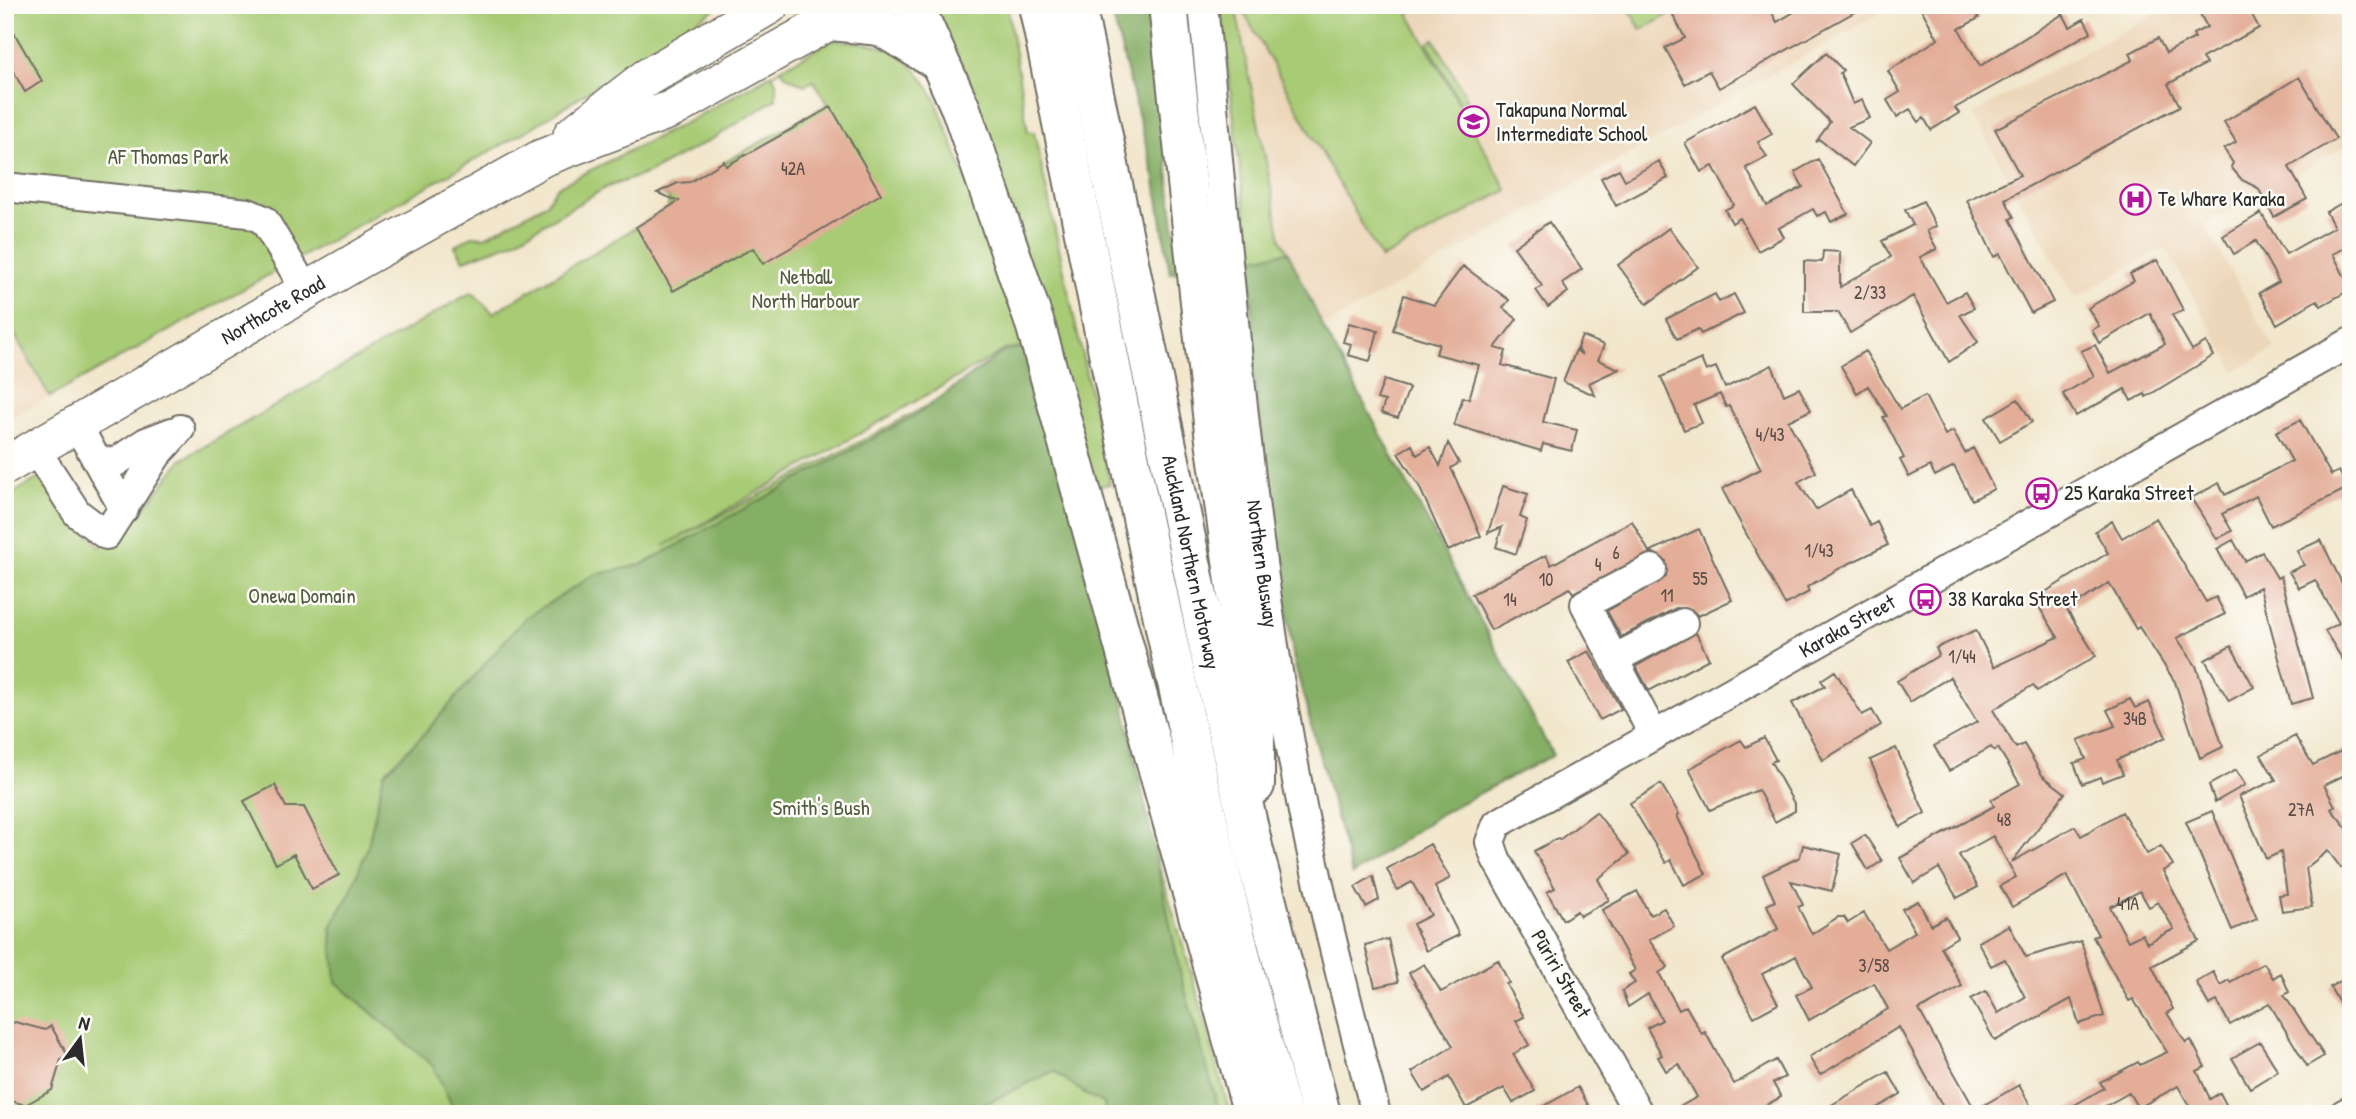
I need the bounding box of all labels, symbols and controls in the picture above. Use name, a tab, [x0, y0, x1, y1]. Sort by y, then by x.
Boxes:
place label: Takapuna Normal Intermediate School	[1496, 95, 1648, 148]
school or university icon: Takapuna Normal Intermediate School	[1456, 105, 1490, 139]
park label: AF Thomas Park	[108, 142, 229, 171]
house number: 42A	[781, 156, 805, 181]
hospital icon: Te Whare Karaka	[2118, 182, 2152, 216]
place label: Te Whare Karaka	[2158, 184, 2285, 213]
park label: Netball North Harbour	[752, 262, 860, 315]
street label: Northcote Road	[216, 268, 330, 351]
house number: 2/33	[1854, 280, 1886, 305]
house number: 4/43	[1755, 422, 1785, 447]
street label: Auckland Northern Motorway	[1155, 452, 1228, 672]
bus stop icon: 25 Karaka Street	[2024, 476, 2058, 510]
place label: 25 Karaka Street	[2064, 478, 2195, 507]
street label: Northern Busway	[1240, 498, 1286, 630]
house number: 1/43	[1805, 538, 1833, 563]
house number: 6	[1612, 540, 1620, 565]
house number: 4	[1595, 552, 1602, 577]
house number: 55	[1692, 566, 1708, 591]
house number: 10	[1539, 567, 1553, 592]
park label: Onewa Domain	[248, 581, 356, 610]
bus stop icon: 38 Karaka Street	[1908, 582, 1942, 616]
house number: 11	[1660, 583, 1674, 608]
place label: 38 Karaka Street	[1948, 584, 2078, 613]
house number: 14	[1503, 587, 1517, 612]
street label: Karaka Street	[1794, 587, 1901, 665]
house number: 1/44	[1948, 644, 1976, 669]
house number: 34B	[2123, 706, 2147, 731]
park label: Smith's Bush	[773, 793, 870, 822]
house number: 27A	[2288, 797, 2314, 822]
house number: 48	[1997, 807, 2011, 832]
house number: 41A	[2117, 891, 2139, 916]
street label: Pūriri Street	[1524, 924, 1599, 1024]
house number: 3/58	[1858, 953, 1890, 978]
north arrow	[46, 1004, 116, 1074]
text: N	[76, 1009, 93, 1036]

